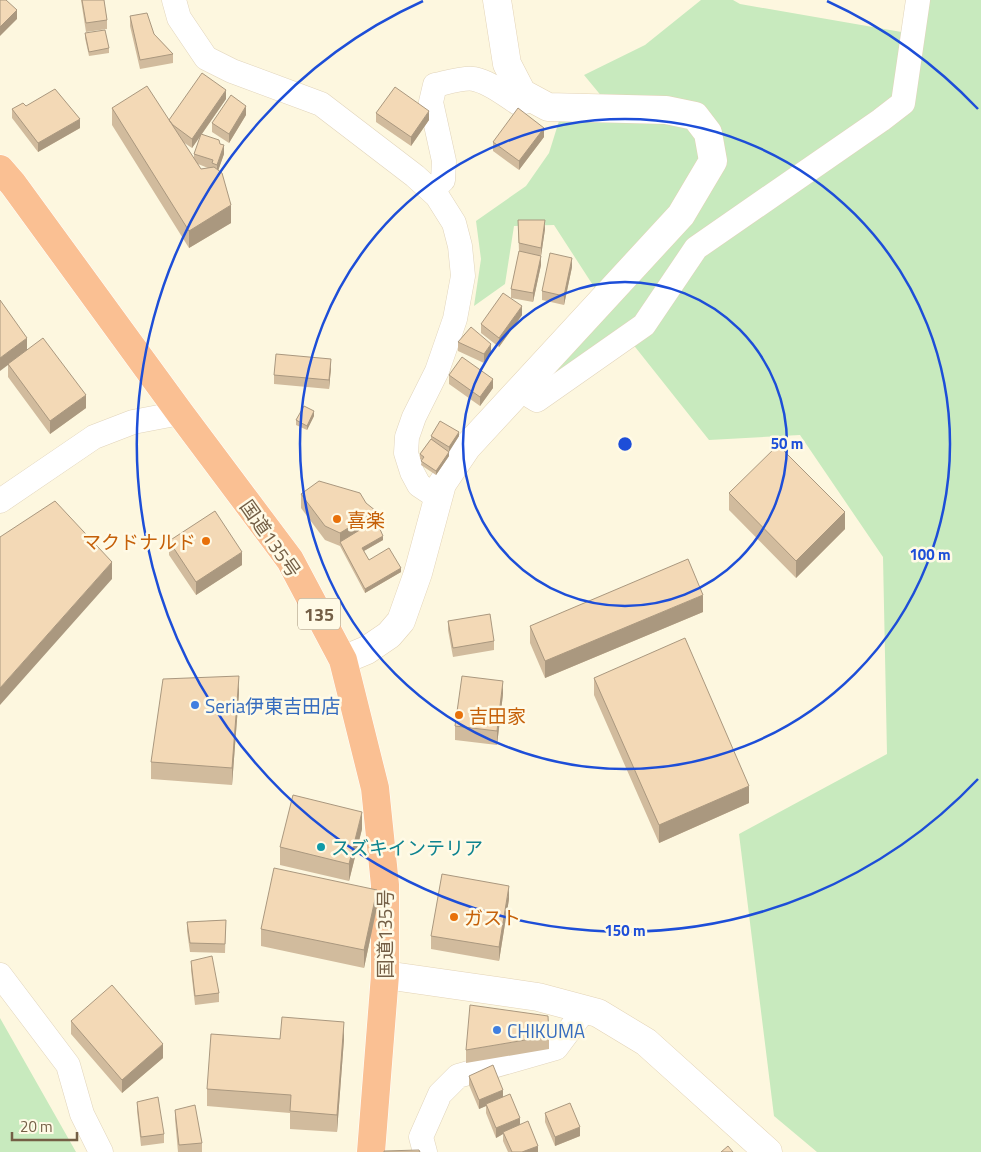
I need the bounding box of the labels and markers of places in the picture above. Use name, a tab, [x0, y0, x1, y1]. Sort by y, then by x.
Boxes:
centre of rings	[616, 435, 634, 453]
place label: 喜楽	[347, 505, 385, 534]
marker: 喜楽	[331, 513, 343, 525]
place label: マクドナルド	[82, 527, 196, 556]
marker: マクドナルド	[200, 535, 212, 547]
place label: Seria伊東吉田店	[205, 691, 340, 720]
marker: Seria伊東吉田店	[189, 699, 201, 711]
place label: 吉田家	[469, 701, 526, 730]
marker: 吉田家	[453, 709, 465, 721]
place label: スズキインテリア	[331, 833, 483, 862]
marker: スズキインテリア	[315, 841, 327, 853]
place label: ガスト	[464, 903, 521, 932]
marker: ガスト	[448, 911, 460, 923]
place label: CHIKUMA	[507, 1016, 585, 1045]
marker: CHIKUMA	[491, 1024, 503, 1036]

